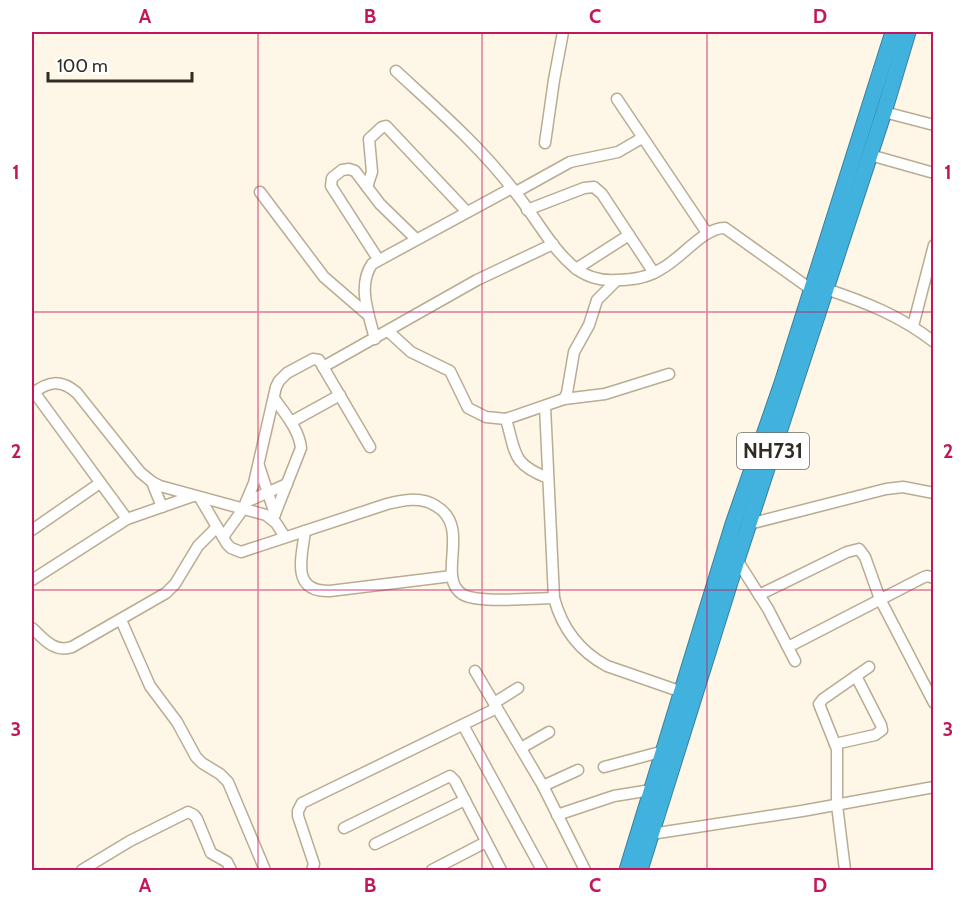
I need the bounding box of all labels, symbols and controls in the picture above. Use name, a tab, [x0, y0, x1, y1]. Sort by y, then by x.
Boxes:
text: A	[139, 4, 152, 28]
text: B	[364, 4, 376, 28]
text: C	[589, 4, 601, 28]
text: D	[813, 4, 827, 28]
scale bar	[48, 45, 192, 83]
text: 100 m	[57, 55, 108, 77]
text: 1	[12, 160, 20, 184]
text: 1	[944, 160, 952, 184]
road number: NH731	[737, 433, 809, 469]
text: 2	[11, 439, 21, 463]
text: 2	[943, 439, 953, 463]
text: 3	[11, 717, 21, 741]
text: 3	[943, 717, 953, 741]
text: A	[139, 873, 152, 897]
text: B	[364, 873, 376, 897]
text: C	[589, 873, 601, 897]
text: D	[813, 873, 827, 897]

